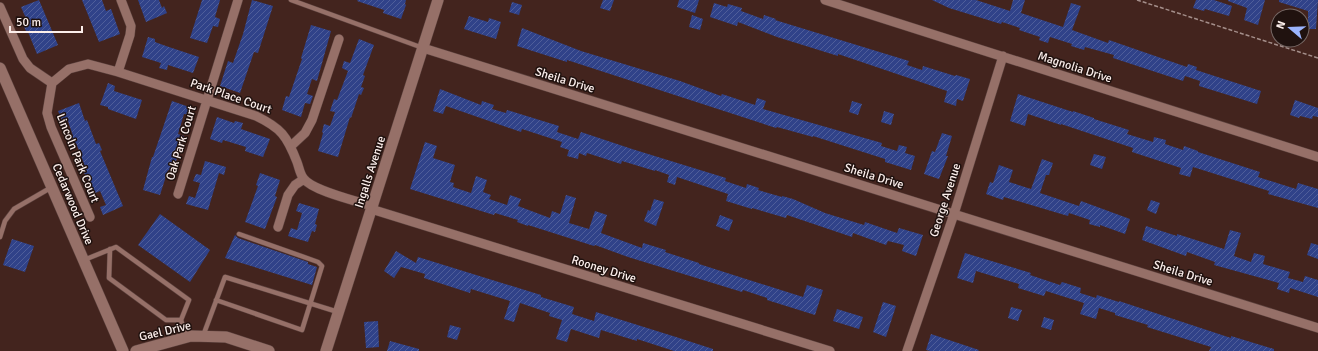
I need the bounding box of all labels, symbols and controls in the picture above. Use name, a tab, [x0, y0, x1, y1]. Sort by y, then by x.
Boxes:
scale bar	[10, 8, 82, 34]
north arrow	[1270, 8, 1310, 48]
text: 50 m	[16, 15, 41, 30]
text: N	[1274, 19, 1288, 31]
street label: Magnolia Drive	[1036, 48, 1114, 87]
street label: Sheila Drive	[533, 64, 596, 97]
street label: Park Place Court	[188, 76, 274, 117]
street label: Oak Park Court	[163, 104, 200, 182]
street label: Lincoln Park Court	[53, 111, 102, 205]
street label: Ingalls Avenue	[352, 134, 389, 210]
street label: Sheila Drive	[842, 160, 905, 193]
street label: Cedarwood Drive	[49, 161, 96, 247]
street label: George Avenue	[926, 161, 964, 239]
street label: Rooney Drive	[570, 253, 638, 286]
street label: Sheila Drive	[1151, 257, 1214, 290]
street label: Gael Drive	[138, 318, 193, 345]

